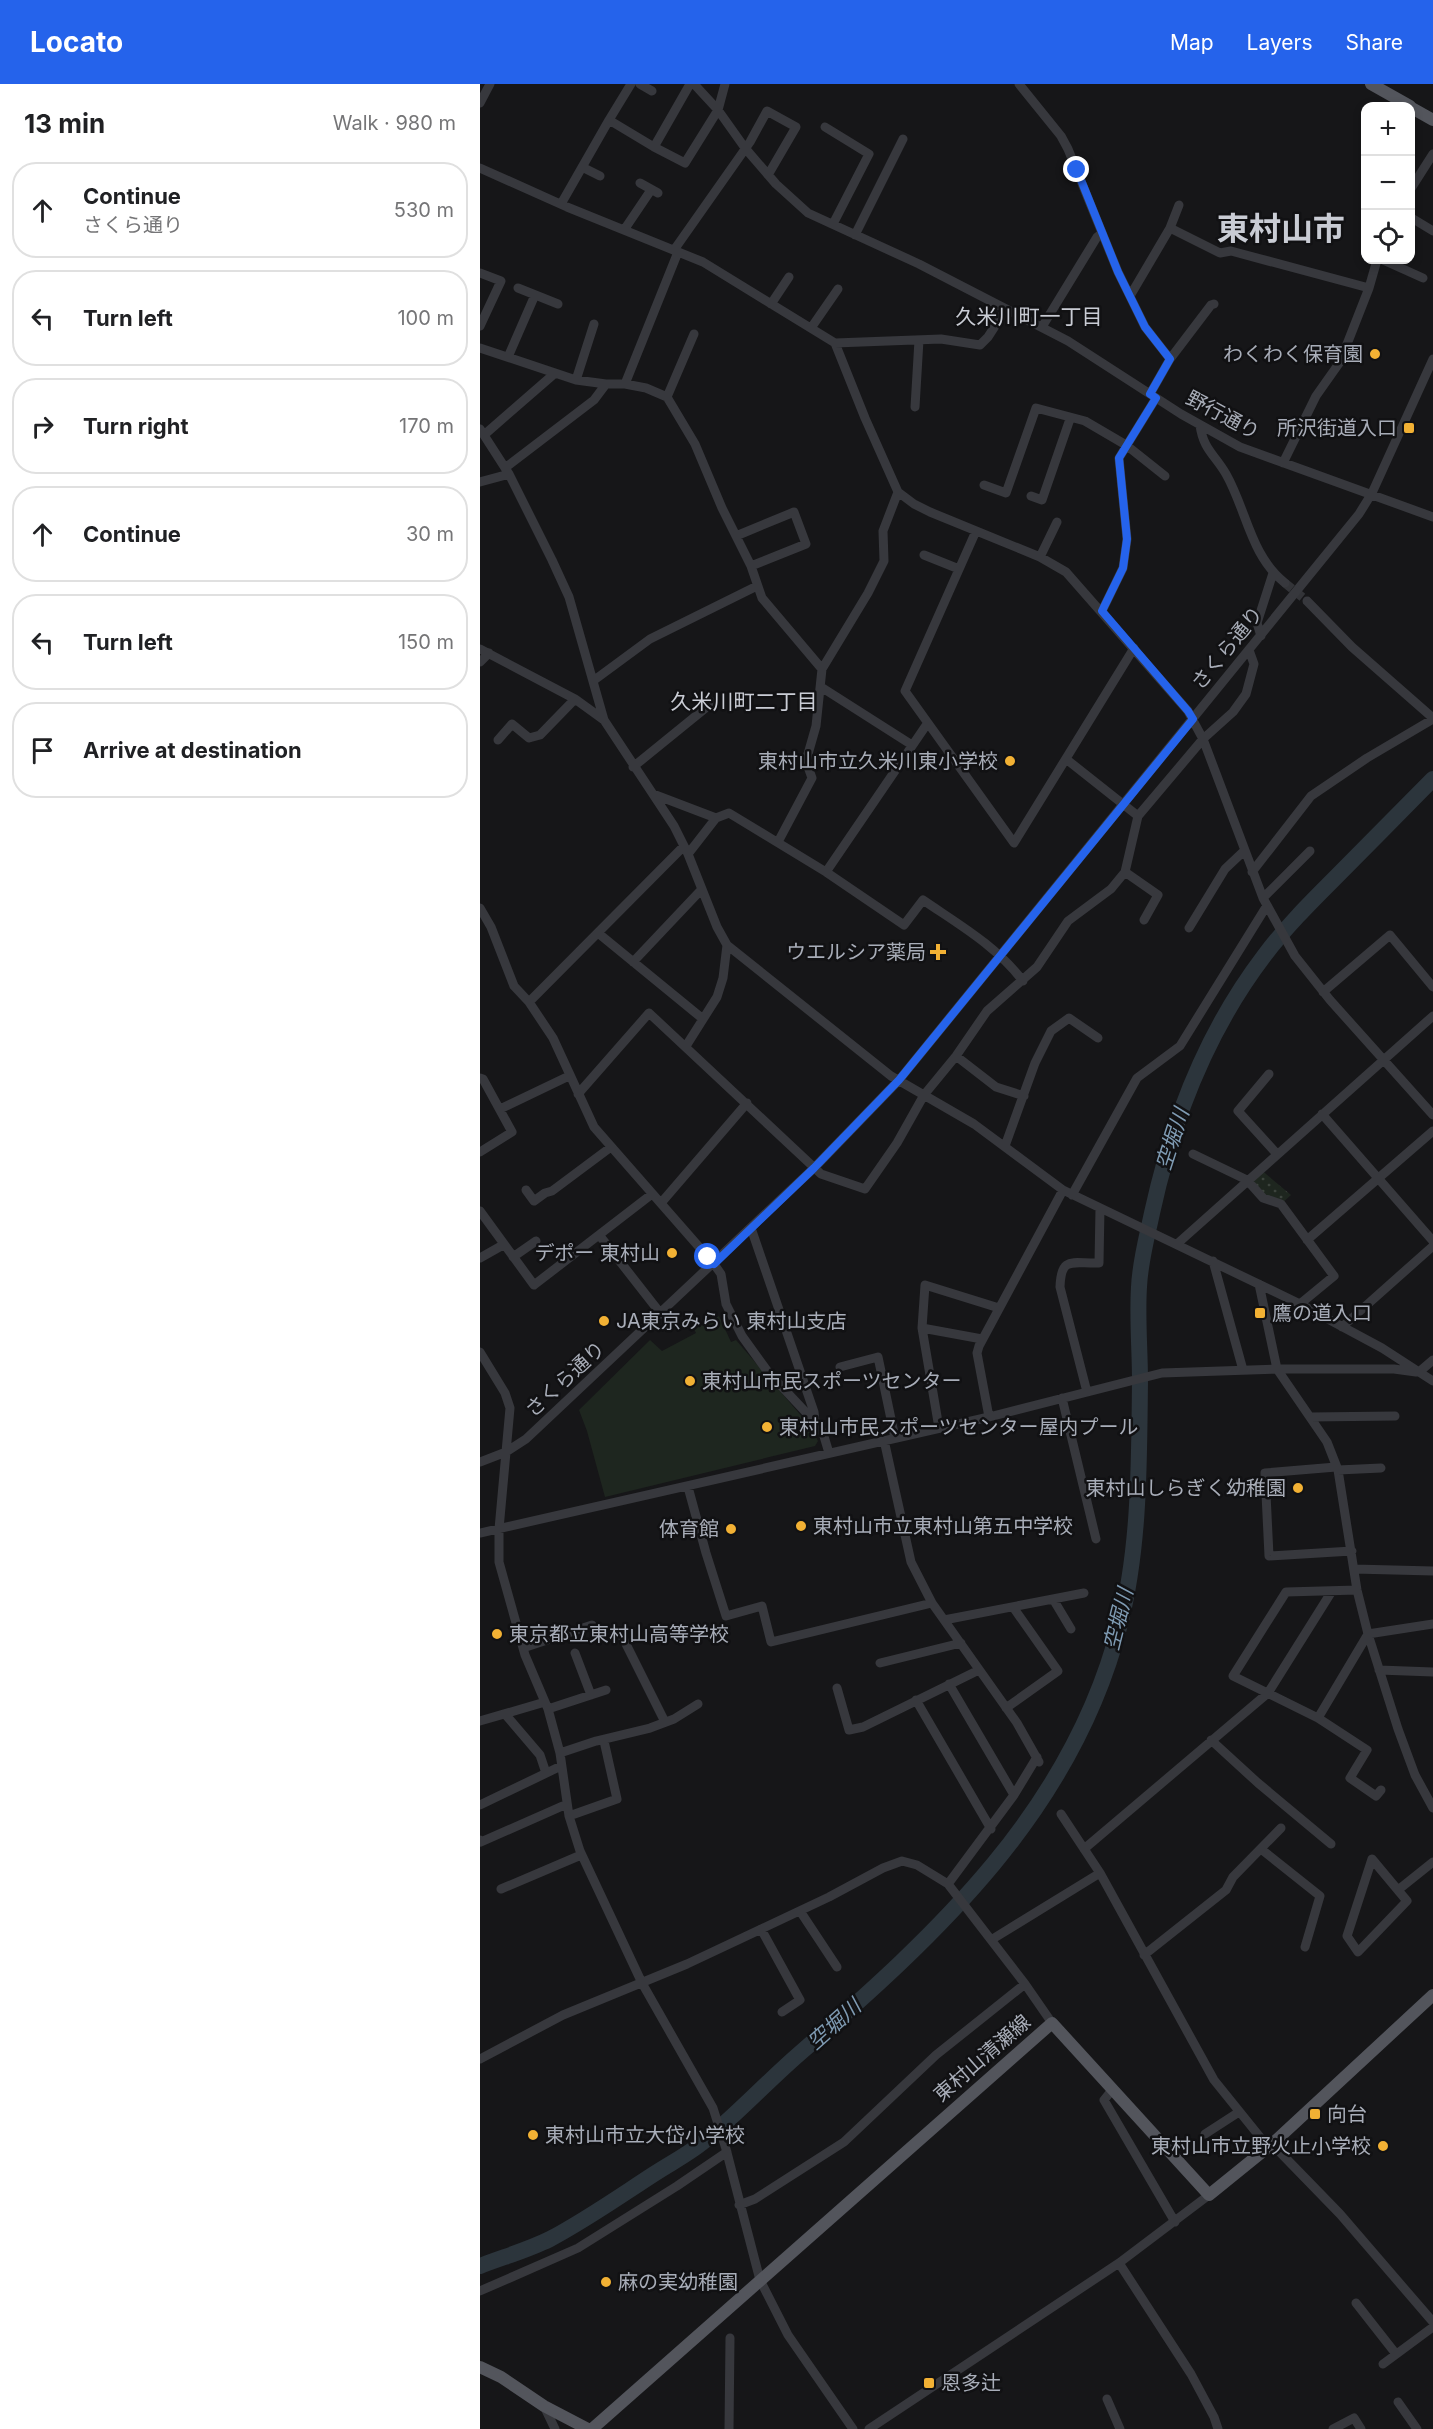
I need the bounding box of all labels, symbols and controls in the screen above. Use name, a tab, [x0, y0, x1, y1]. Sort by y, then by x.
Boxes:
text: Locato	[30, 25, 123, 59]
text: Map	[1170, 30, 1214, 55]
text: Layers	[1247, 30, 1313, 55]
text: Share	[1346, 30, 1403, 55]
map controls	[1361, 102, 1415, 264]
button: +	[1361, 102, 1415, 156]
text: 13 min	[24, 108, 105, 139]
text: Walk · 980 m	[333, 111, 456, 135]
route end	[1063, 156, 1089, 182]
button: −	[1361, 156, 1415, 210]
text: Continue	[83, 183, 181, 209]
icon: ahead	[26, 194, 59, 227]
text: 530 m	[394, 198, 454, 222]
district label: 東村山市	[1217, 209, 1345, 248]
button: locate	[1361, 210, 1415, 264]
text: さくら通り	[83, 213, 183, 237]
icon: left	[26, 302, 59, 335]
district label: 久米川町一丁目	[956, 304, 1103, 329]
text: Turn left	[83, 305, 173, 331]
text: 100 m	[397, 306, 454, 330]
place label: わくわく保育園	[1223, 342, 1363, 366]
marker: わくわく保育園	[1368, 347, 1382, 361]
street label: 野行通り	[1182, 386, 1264, 444]
icon: right	[26, 410, 59, 443]
text: Turn right	[83, 413, 189, 439]
text: 170 m	[399, 414, 454, 438]
place label: 所沢街道入口	[1277, 416, 1397, 440]
marker: 所沢街道入口	[1402, 421, 1416, 435]
icon: ahead	[26, 518, 59, 551]
text: Continue	[83, 521, 181, 547]
text: 30 m	[406, 522, 454, 546]
street label: さくら通り	[1186, 602, 1268, 694]
icon: left	[26, 626, 59, 659]
text: Turn left	[83, 629, 173, 655]
text: 150 m	[398, 630, 454, 654]
district label: 久米川町二丁目	[671, 689, 818, 714]
icon: arrive	[26, 734, 59, 767]
text: Arrive at destination	[83, 737, 302, 763]
place label: 東村山市立久米川東小学校	[758, 749, 998, 773]
marker: 東村山市立久米川東小学校	[1003, 754, 1017, 768]
place label: ウエルシア薬局	[786, 940, 926, 964]
marker: ウエルシア薬局	[931, 945, 945, 959]
water label: 空堀川	[1150, 1103, 1194, 1173]
place label: デポー 東村山	[534, 1241, 660, 1265]
route start	[694, 1243, 720, 1269]
marker: デポー 東村山	[665, 1246, 679, 1260]
place label: 鷹の道入口	[1272, 1301, 1372, 1325]
marker: 鷹の道入口	[1253, 1306, 1267, 1320]
place label: JA東京みらい 東村山支店	[616, 1309, 846, 1333]
marker: JA東京みらい 東村山支店	[597, 1314, 611, 1328]
street label: さくら通り	[520, 1336, 610, 1422]
place label: 東村山市民スポーツセンター	[702, 1369, 962, 1393]
marker: 東村山市民スポーツセンター	[683, 1374, 697, 1388]
place label: 東村山市民スポーツセンター屋内プール	[779, 1415, 1139, 1439]
marker: 東村山市民スポーツセンター屋内プール	[760, 1420, 774, 1434]
place label: 東村山しらぎく幼稚園	[1086, 1476, 1286, 1500]
marker: 東村山しらぎく幼稚園	[1291, 1481, 1305, 1495]
place label: 東村山市立東村山第五中学校	[813, 1514, 1073, 1538]
place label: 体育館	[659, 1517, 719, 1541]
marker: 東村山市立東村山第五中学校	[794, 1519, 808, 1533]
marker: 体育館	[724, 1522, 738, 1536]
water label: 空堀川	[1098, 1583, 1138, 1653]
place label: 東京都立東村山高等学校	[509, 1622, 729, 1646]
marker: 東京都立東村山高等学校	[490, 1627, 504, 1641]
water label: 空堀川	[802, 1992, 867, 2054]
street label: 東村山清瀬線	[929, 2010, 1035, 2106]
place label: 向台	[1327, 2102, 1367, 2126]
marker: 向台	[1308, 2107, 1322, 2121]
place label: 東村山市立大岱小学校	[545, 2123, 745, 2147]
marker: 東村山市立大岱小学校	[526, 2128, 540, 2142]
place label: 東村山市立野火止小学校	[1151, 2134, 1371, 2158]
marker: 東村山市立野火止小学校	[1376, 2139, 1390, 2153]
place label: 麻の実幼稚園	[618, 2270, 738, 2294]
marker: 麻の実幼稚園	[599, 2275, 613, 2289]
place label: 恩多辻	[941, 2371, 1001, 2395]
marker: 恩多辻	[922, 2376, 936, 2390]

